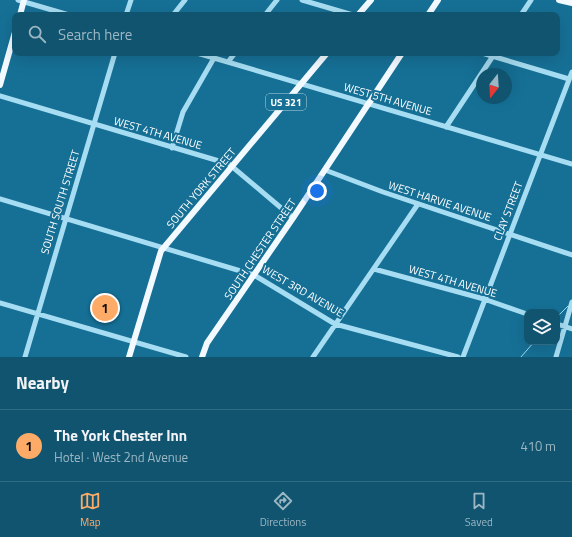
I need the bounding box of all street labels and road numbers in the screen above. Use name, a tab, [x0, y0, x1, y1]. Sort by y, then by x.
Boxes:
street label: WEST 5TH AVENUE	[342, 79, 434, 119]
road number: US 321	[266, 94, 306, 110]
street label: WEST 4TH AVENUE	[112, 113, 204, 153]
street label: SOUTH YORK STREET	[162, 144, 240, 232]
street label: SOUTH SOUTH STREET	[37, 148, 84, 256]
street label: WEST HARVIE AVENUE	[386, 177, 494, 225]
street label: CLAY STREET	[489, 179, 527, 243]
street label: SOUTH CHESTER STREET	[220, 195, 300, 303]
street label: WEST 3RD AVENUE	[259, 261, 347, 321]
street label: WEST 4TH AVENUE	[407, 261, 499, 301]

